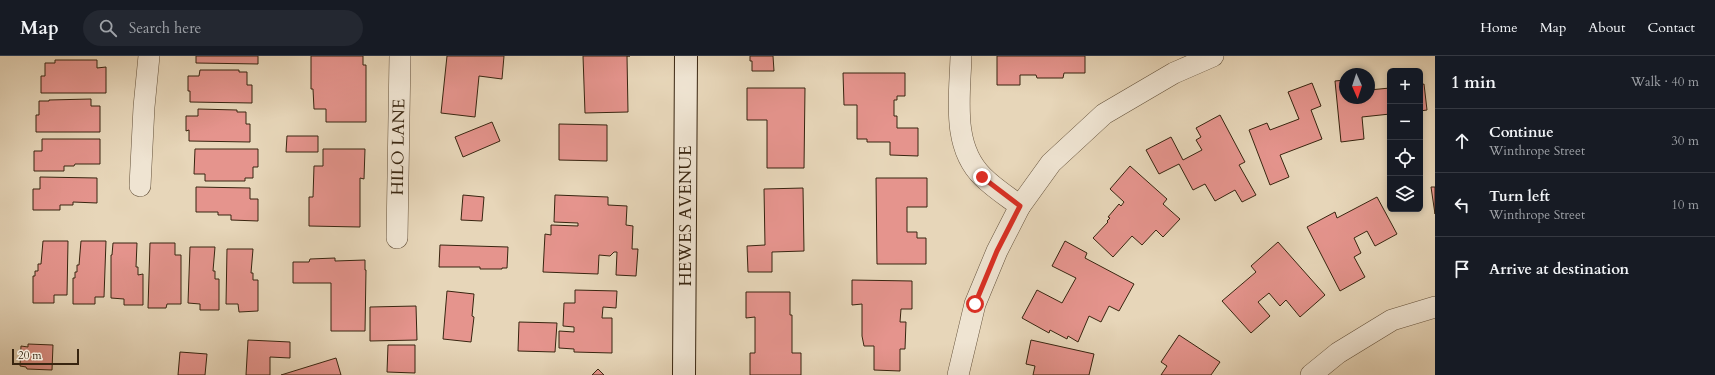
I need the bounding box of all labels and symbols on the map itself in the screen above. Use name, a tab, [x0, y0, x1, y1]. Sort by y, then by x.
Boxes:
north arrow	[1339, 68, 1375, 104]
street label: HILO LANE	[386, 98, 410, 196]
street label: HEWES AVENUE	[674, 145, 697, 287]
route end	[973, 168, 991, 186]
route start	[966, 295, 984, 313]
scale bar	[12, 347, 79, 366]

